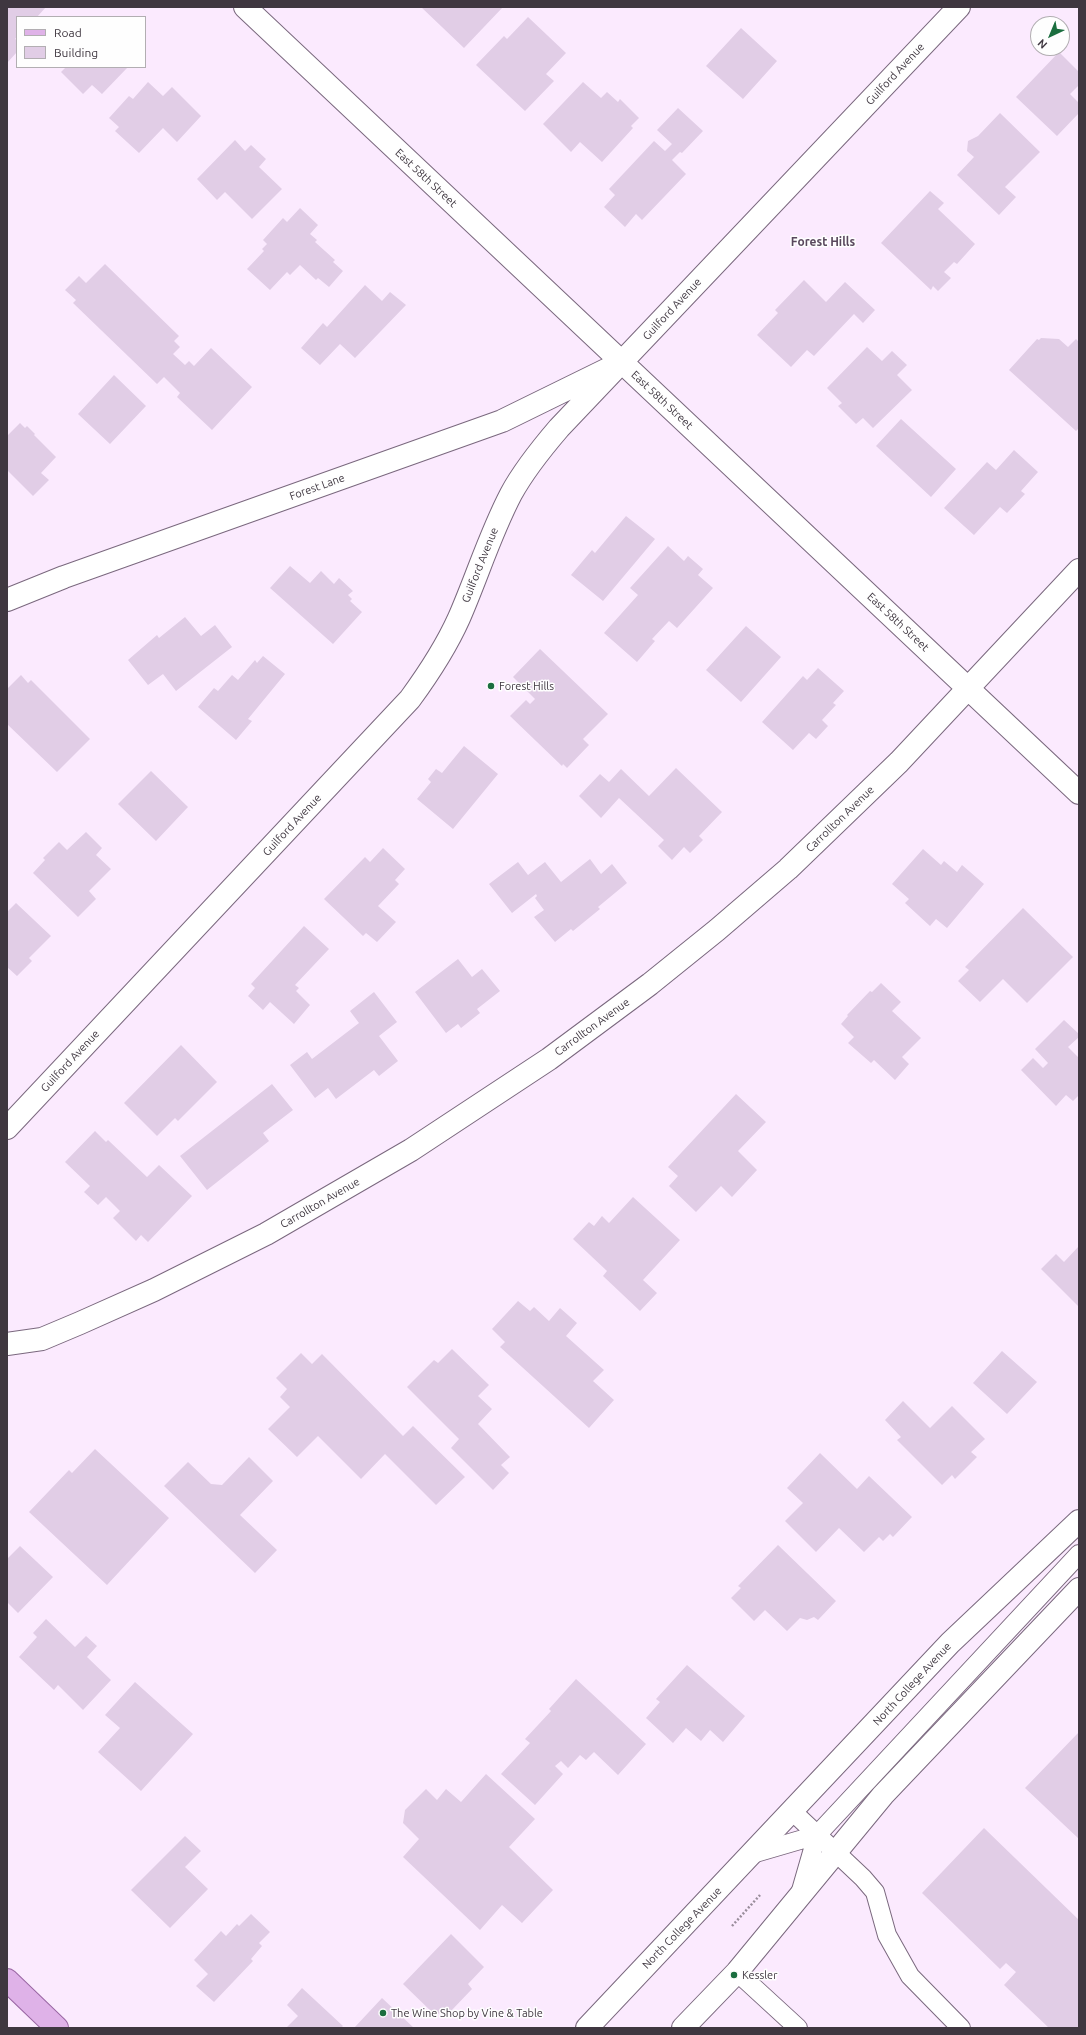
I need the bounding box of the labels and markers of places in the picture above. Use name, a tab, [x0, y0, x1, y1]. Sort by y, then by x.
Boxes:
place label: Forest Hills	[499, 679, 554, 693]
marker: Forest Hills	[486, 681, 496, 691]
place label: Kessler	[742, 1968, 777, 1982]
marker: Kessler	[729, 1970, 739, 1980]
place label: The Wine Shop by Vine & Table	[391, 2006, 543, 2020]
marker: The Wine Shop by Vine & Table	[378, 2008, 388, 2018]

